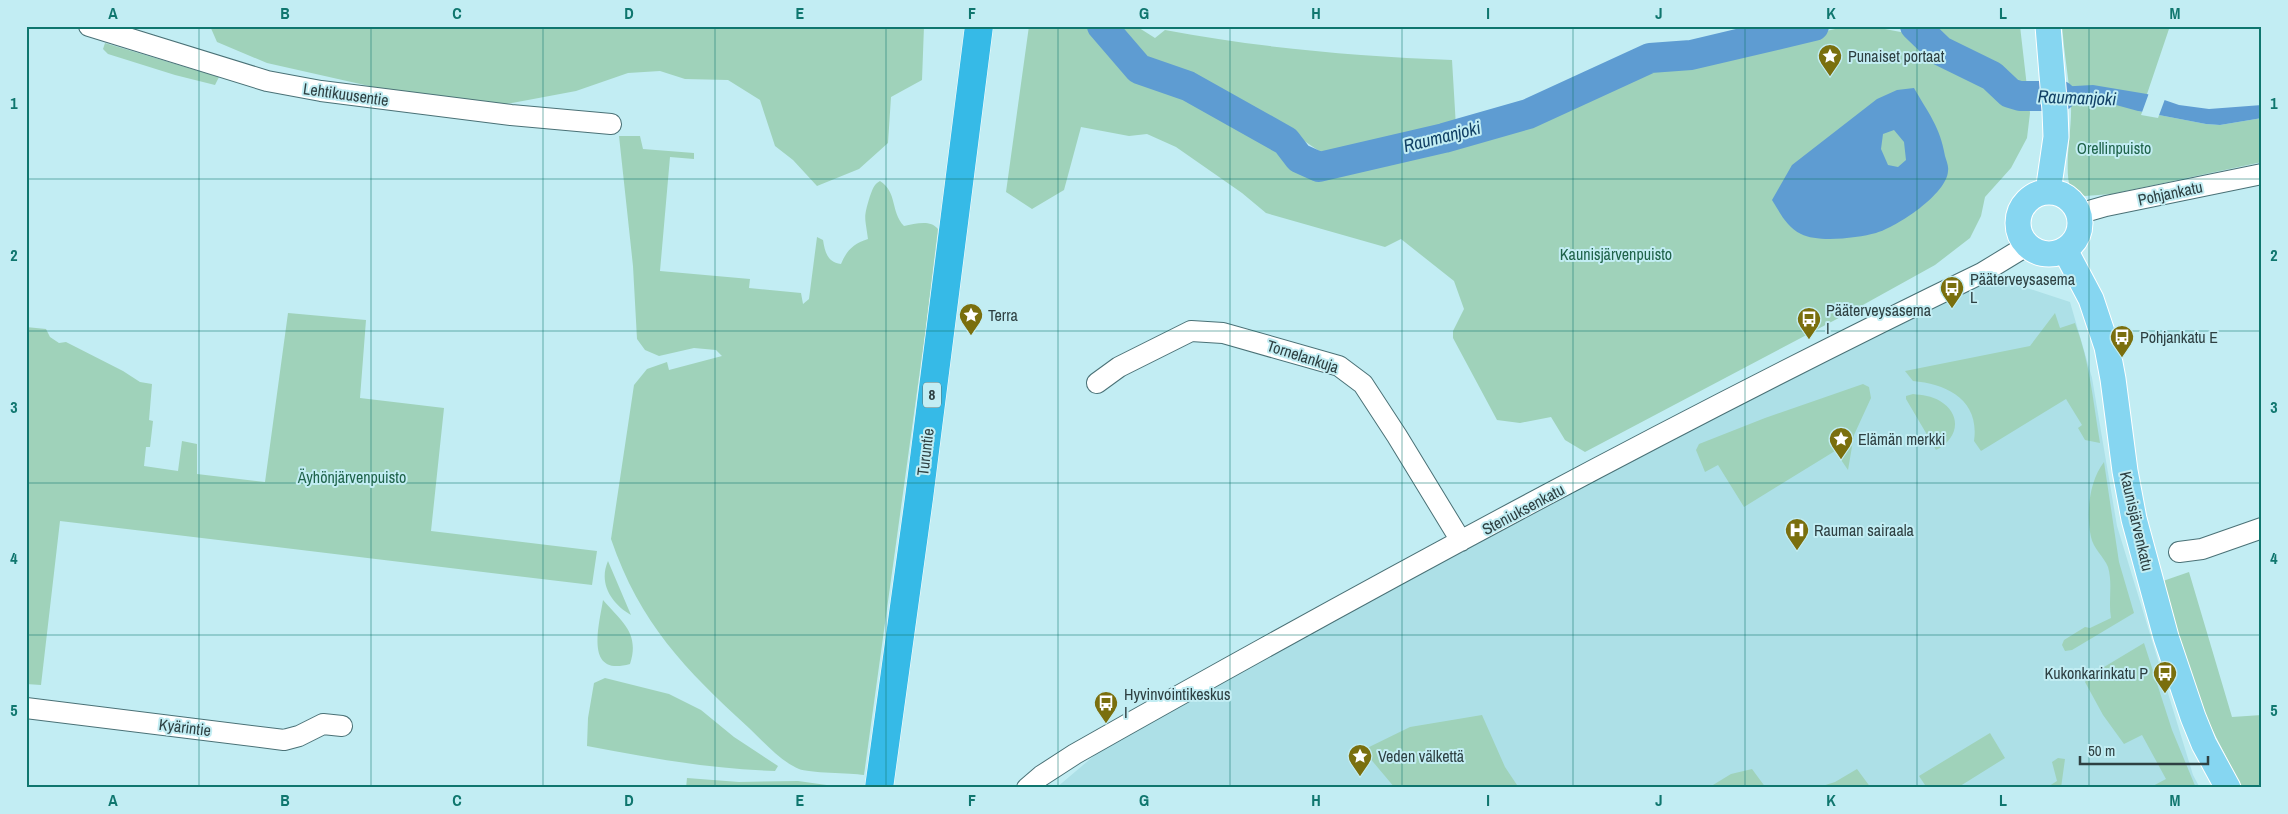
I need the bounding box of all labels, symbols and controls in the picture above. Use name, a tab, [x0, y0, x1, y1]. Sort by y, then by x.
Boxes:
text: A	[108, 2, 118, 24]
text: B	[280, 2, 290, 24]
text: C	[452, 2, 462, 24]
text: D	[624, 2, 634, 24]
text: E	[796, 2, 805, 24]
text: F	[968, 2, 976, 24]
text: G	[1139, 2, 1149, 24]
text: H	[1311, 2, 1321, 24]
text: I	[1486, 2, 1490, 24]
text: J	[1655, 2, 1663, 24]
text: K	[1826, 2, 1836, 24]
text: L	[1999, 2, 2007, 24]
text: M	[2170, 2, 2181, 24]
place icon: Punaiset portaat	[1817, 43, 1843, 77]
place label: Punaiset portaat	[1848, 45, 1945, 67]
street label: Lehtikuusentie	[302, 77, 390, 111]
water label: Raumanjoki	[2037, 84, 2117, 111]
text: 1	[10, 92, 18, 114]
text: 1	[2270, 92, 2278, 114]
water label: Raumanjoki	[1401, 115, 1483, 158]
park label: Orellinpuisto	[2077, 137, 2151, 159]
street label: Pohjankatu	[2136, 175, 2204, 211]
park label: Kaunisjärvenpuisto	[1560, 243, 1672, 265]
text: 2	[10, 244, 18, 266]
text: 2	[2270, 244, 2278, 266]
place label: Pääterveysasema L	[1970, 268, 2076, 308]
bus stop icon: Pääterveysasema L	[1939, 275, 1965, 309]
place label: Pääterveysasema I	[1826, 299, 1932, 339]
place icon: Terra	[958, 302, 984, 336]
place label: Terra	[988, 304, 1019, 326]
bus stop icon: Pääterveysasema I	[1796, 306, 1822, 340]
bus stop icon: Pohjankatu E	[2109, 324, 2135, 358]
place label: Pohjankatu E	[2140, 326, 2218, 348]
street label: Tornelankuja	[1264, 334, 1342, 378]
road number: 8	[923, 382, 941, 408]
text: 3	[10, 396, 18, 418]
text: 3	[2270, 396, 2278, 418]
place icon: Elämän merkki	[1828, 426, 1854, 460]
street label: Turuntie	[911, 427, 939, 477]
place label: Elämän merkki	[1858, 428, 1946, 450]
park label: Äyhönjärvenpuisto	[297, 466, 406, 488]
street label: Kaunisjärvenkatu	[2115, 469, 2159, 573]
street label: Steniuksenkatu	[1478, 478, 1568, 540]
hospital icon: Rauman sairaala	[1784, 517, 1810, 551]
place label: Rauman sairaala	[1814, 519, 1915, 541]
text: 4	[10, 547, 18, 569]
text: 4	[2270, 547, 2278, 569]
bus stop icon: Kukonkarinkatu P	[2152, 660, 2178, 694]
place label: Kukonkarinkatu P	[2044, 662, 2148, 684]
place label: Hyvinvointikeskus I	[1124, 683, 1230, 723]
bus stop icon: Hyvinvointikeskus I	[1093, 690, 1119, 724]
text: 5	[10, 699, 18, 721]
text: 5	[2270, 699, 2278, 721]
street label: Kyärintie	[158, 713, 212, 741]
scale bar	[2080, 734, 2208, 766]
text: 50 m	[2088, 740, 2115, 761]
place icon: Veden välkettä	[1347, 743, 1373, 777]
place label: Veden välkettä	[1378, 745, 1465, 767]
text: A	[108, 789, 118, 811]
text: B	[280, 789, 290, 811]
text: C	[452, 789, 462, 811]
text: D	[624, 789, 634, 811]
text: E	[796, 789, 805, 811]
text: F	[968, 789, 976, 811]
text: G	[1139, 789, 1149, 811]
text: H	[1311, 789, 1321, 811]
text: I	[1486, 789, 1490, 811]
text: J	[1655, 789, 1663, 811]
text: K	[1826, 789, 1836, 811]
text: L	[1999, 789, 2007, 811]
text: M	[2170, 789, 2181, 811]

